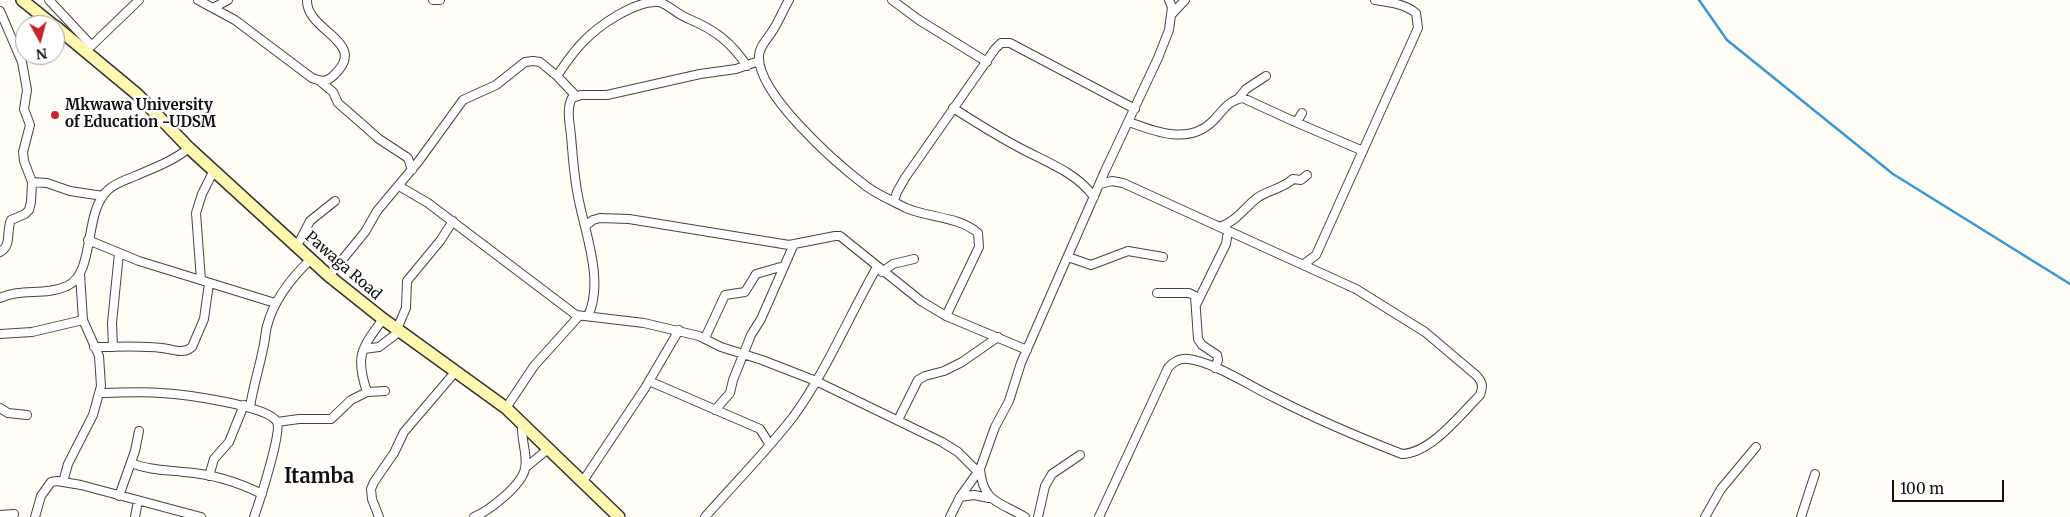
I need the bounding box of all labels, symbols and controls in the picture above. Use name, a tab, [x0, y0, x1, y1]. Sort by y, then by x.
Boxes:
north arrow	[15, 15, 65, 65]
text: N	[35, 44, 48, 64]
place label: Mkwawa University of Education -UDSM	[65, 97, 216, 132]
marker: Mkwawa University of Education -UDSM	[49, 109, 61, 121]
street label: Pawaga Road	[301, 228, 385, 304]
district label: Itamba	[284, 465, 354, 489]
scale bar	[1895, 470, 2008, 502]
text: 100 m	[1900, 479, 1944, 498]

